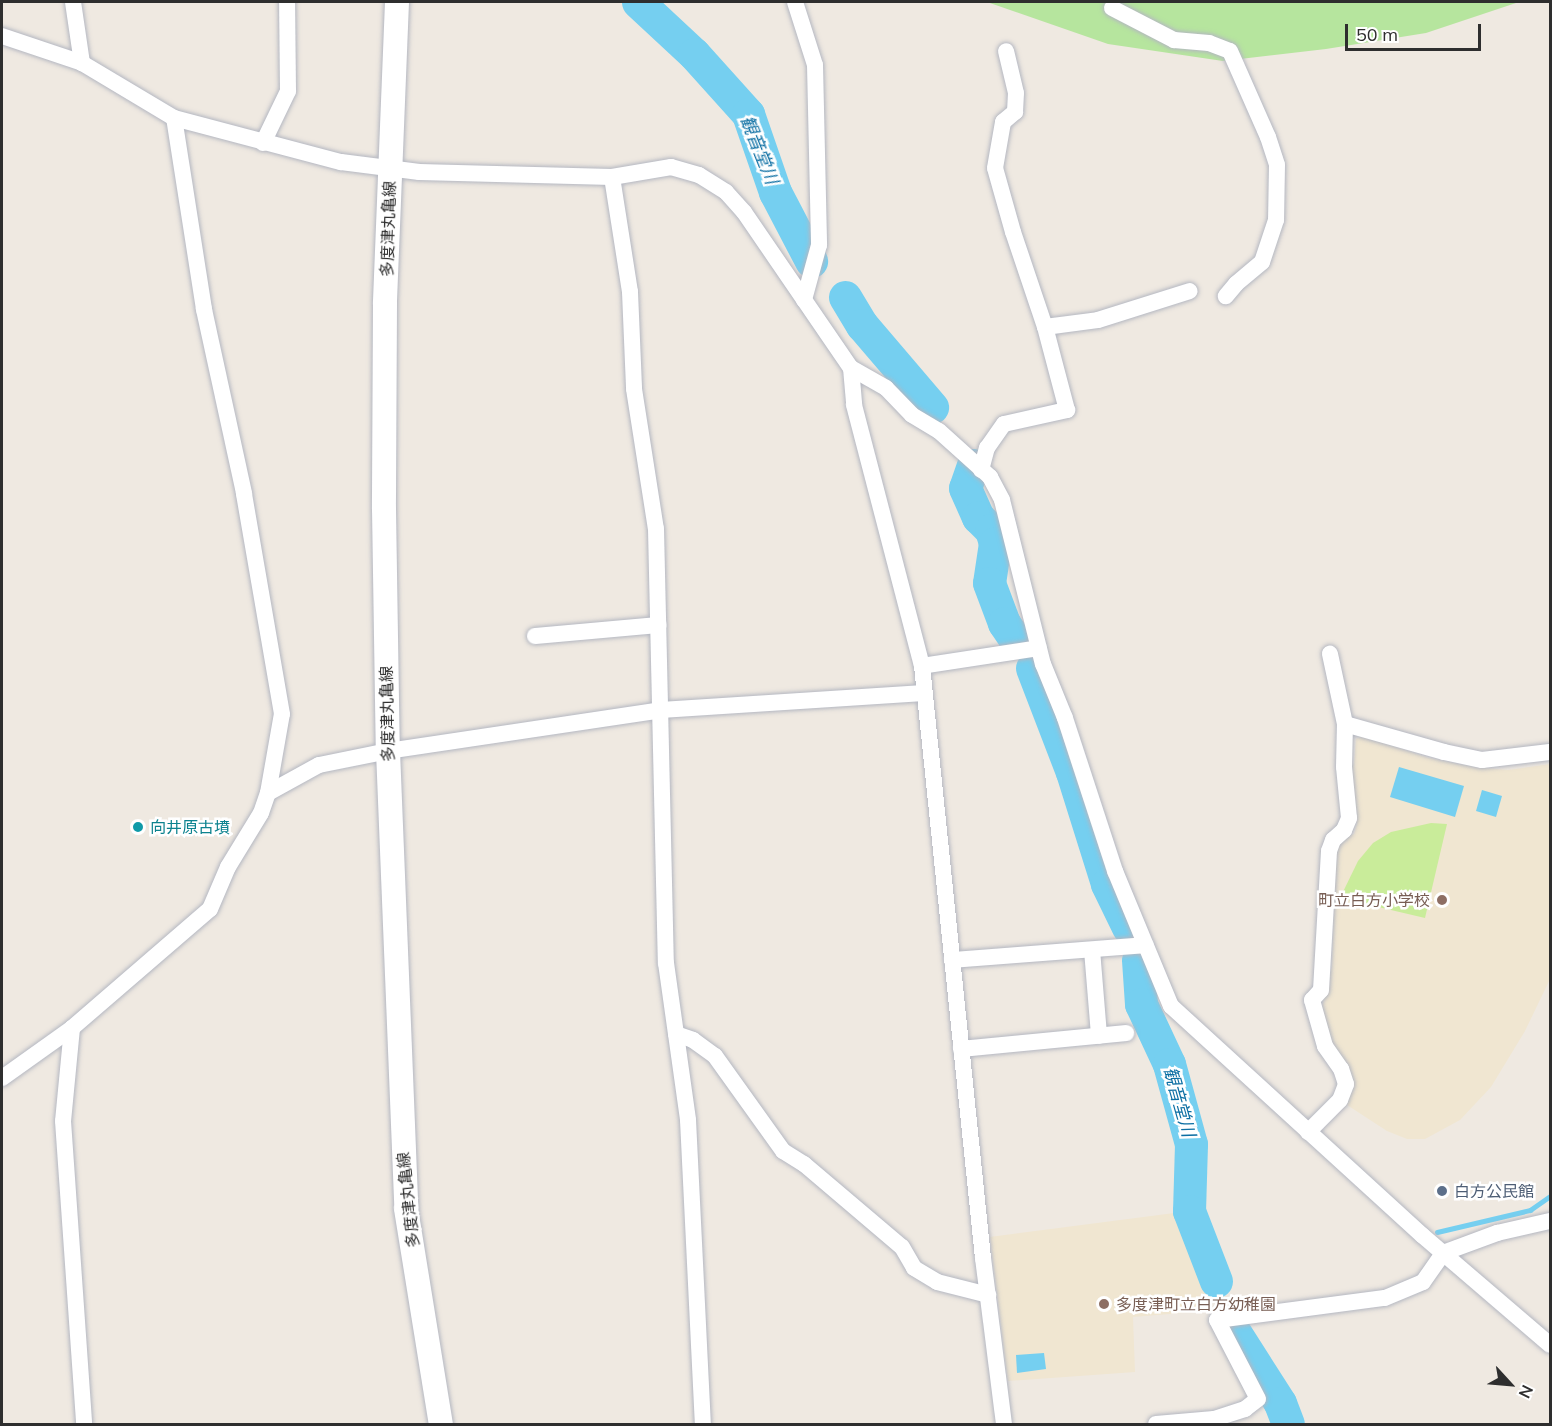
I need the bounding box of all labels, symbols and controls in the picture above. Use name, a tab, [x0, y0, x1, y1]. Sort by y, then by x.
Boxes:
scale bar	[1348, 12, 1484, 50]
text: 50 m	[1356, 23, 1398, 46]
water label: 観音堂川	[736, 113, 782, 187]
street label: 多度津丸亀線	[377, 181, 399, 277]
street label: 多度津丸亀線	[377, 666, 397, 762]
place label: 向井原古墳	[150, 817, 230, 837]
marker: 向井原古墳	[131, 820, 145, 834]
place label: 町立白方小学校	[1318, 890, 1430, 910]
marker: 町立白方小学校	[1435, 893, 1449, 907]
water label: 観音堂川	[1159, 1064, 1199, 1140]
street label: 多度津丸亀線	[393, 1151, 423, 1249]
place label: 白方公民館	[1454, 1181, 1534, 1201]
marker: 白方公民館	[1435, 1184, 1449, 1198]
place label: 多度津町立白方幼稚園	[1116, 1294, 1276, 1314]
marker: 多度津町立白方幼稚園	[1097, 1297, 1111, 1311]
north arrow	[1480, 1354, 1540, 1414]
text: N	[1515, 1382, 1538, 1402]

